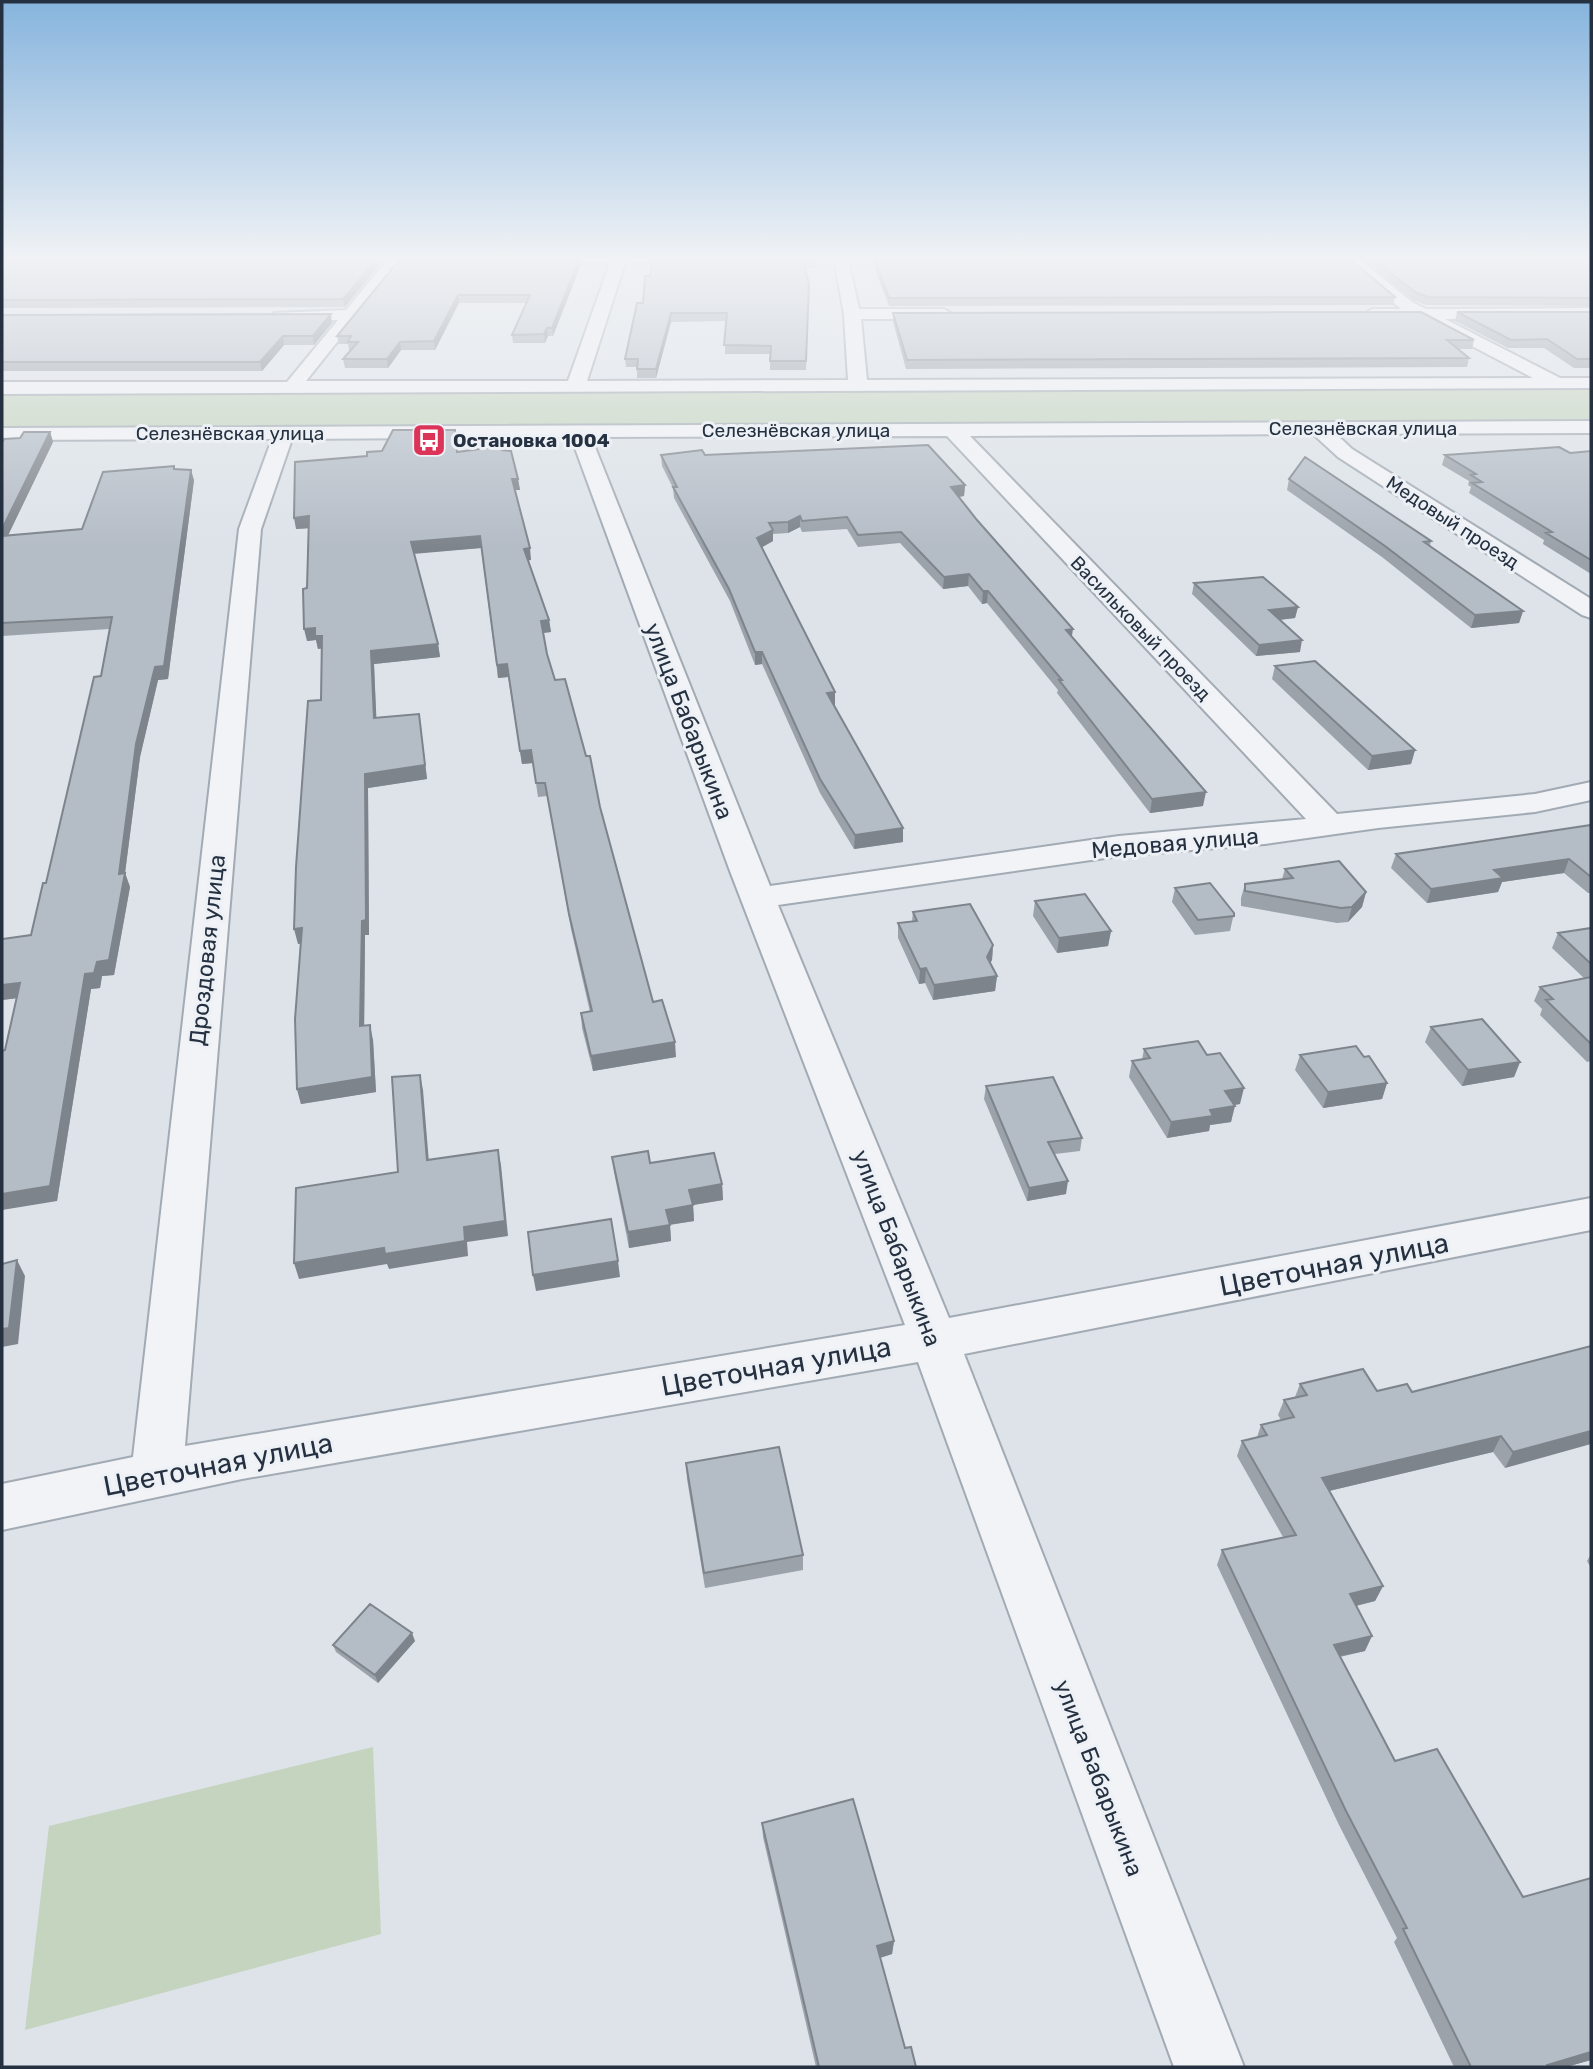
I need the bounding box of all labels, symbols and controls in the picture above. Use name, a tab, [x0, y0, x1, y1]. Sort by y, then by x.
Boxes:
street label: Селезнёвская улица	[1269, 417, 1457, 440]
street label: Селезнёвская улица	[702, 419, 890, 442]
bus stop icon: Остановка 1004	[410, 421, 448, 459]
street label: Селезнёвская улица	[136, 422, 324, 445]
place label: Остановка 1004	[453, 429, 610, 452]
street label: Медовый проезд	[1382, 471, 1523, 574]
street label: Васильковый проезд	[1066, 551, 1216, 705]
street label: улица Бабарыкина	[639, 619, 739, 823]
street label: Медовая улица	[1090, 822, 1260, 864]
street label: Дроздовая улица	[183, 853, 231, 1047]
street label: улица Бабарыкина	[847, 1146, 947, 1350]
street label: Цветочная улица	[1217, 1226, 1452, 1303]
street label: Цветочная улица	[659, 1330, 894, 1403]
street label: Цветочная улица	[101, 1426, 336, 1503]
street label: улица Бабарыкина	[1049, 1676, 1149, 1880]

